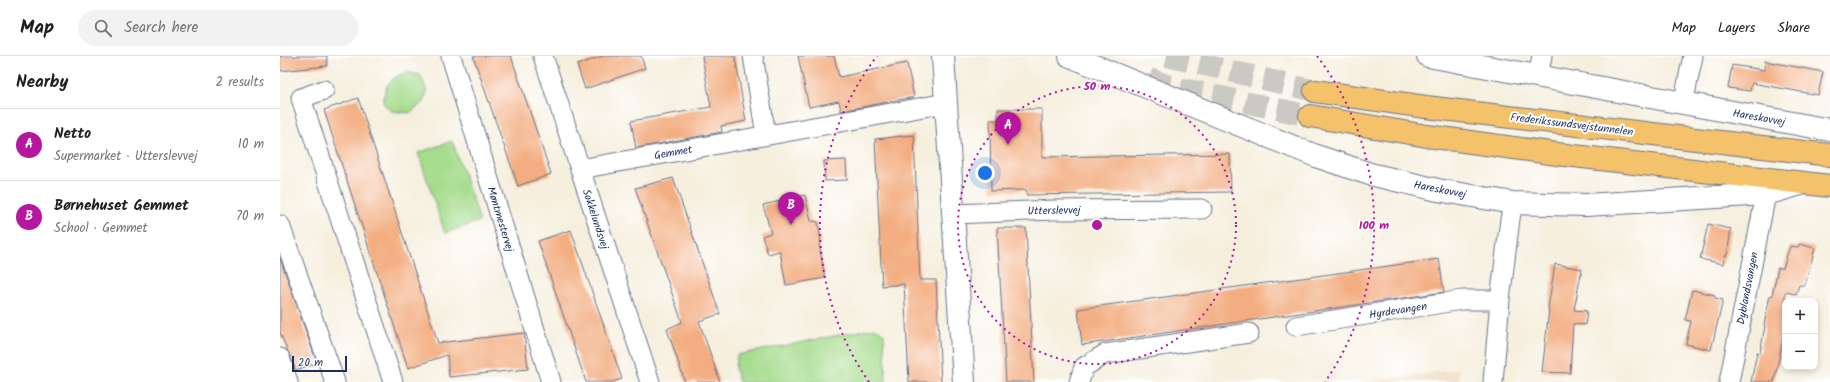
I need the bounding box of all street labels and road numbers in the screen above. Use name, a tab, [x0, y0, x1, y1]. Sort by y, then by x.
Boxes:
street label: Hareskovvej	[1731, 105, 1788, 132]
street label: Frederikssundsvejstunnelen	[1509, 109, 1634, 141]
street label: Gemmet	[653, 141, 694, 165]
street label: Hareskovvej	[1412, 176, 1469, 204]
street label: Møntmestervej	[482, 184, 519, 255]
street label: Sokkelundsvej	[577, 187, 614, 253]
street label: Utterslevvej	[1027, 202, 1082, 220]
street label: Dyblandsvangen	[1732, 250, 1764, 326]
street label: Hyrdevangen	[1368, 298, 1428, 324]

